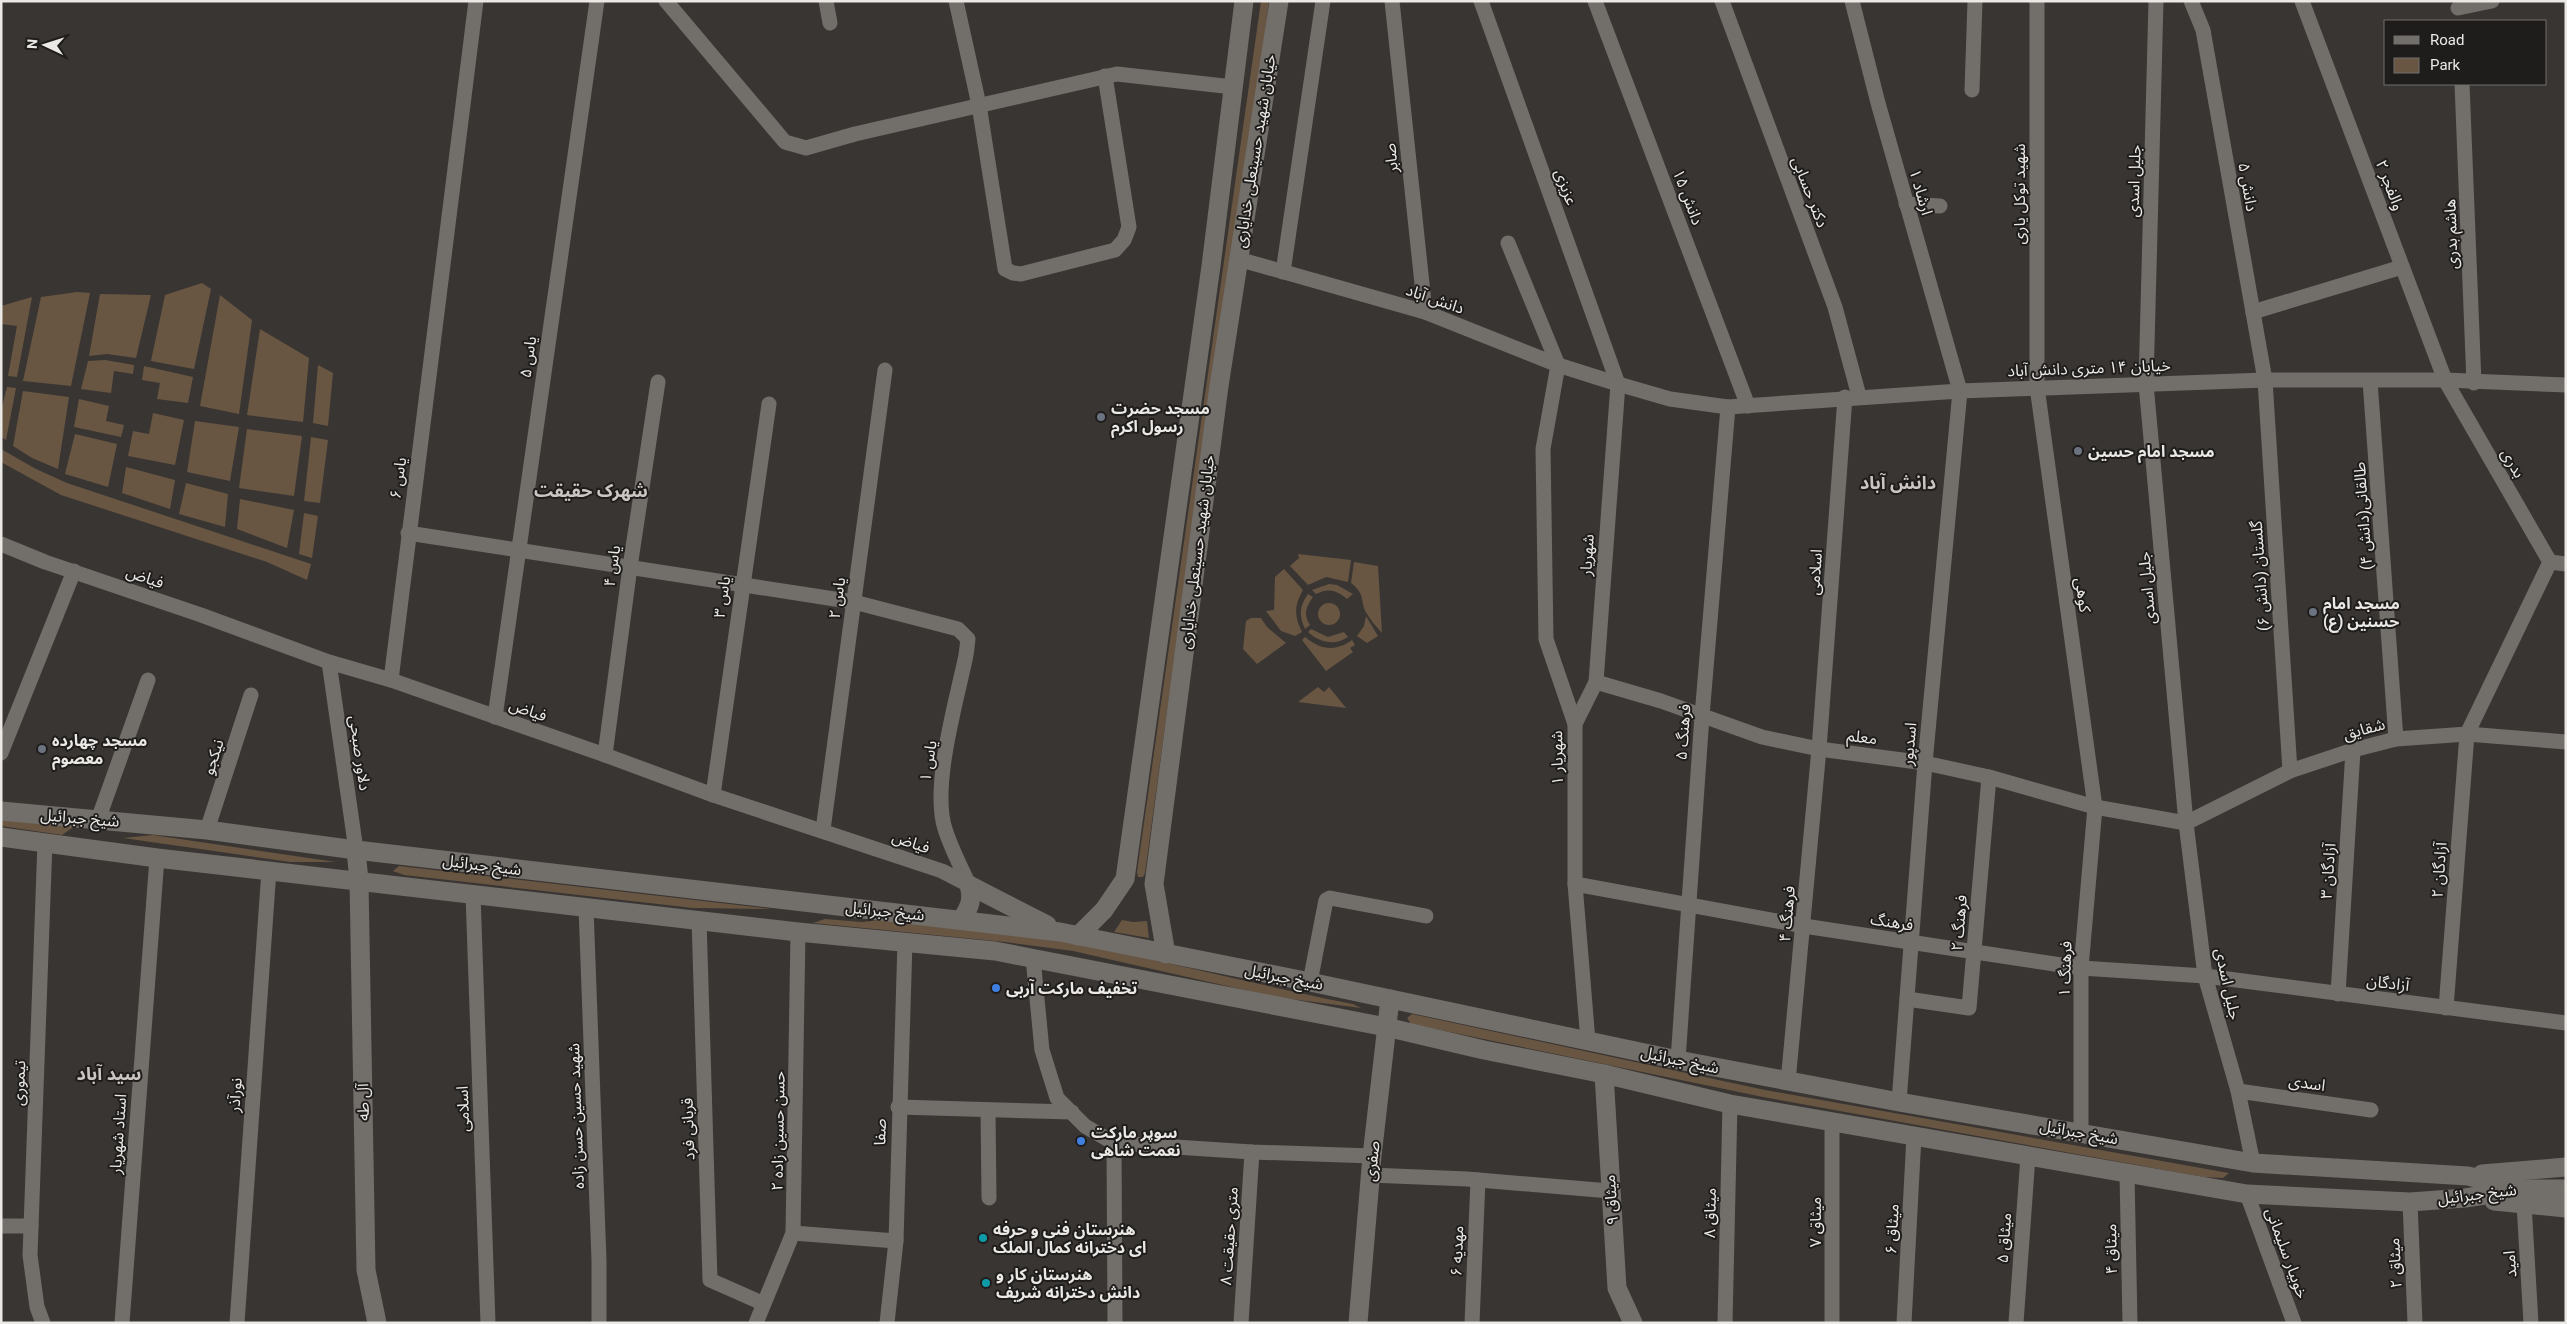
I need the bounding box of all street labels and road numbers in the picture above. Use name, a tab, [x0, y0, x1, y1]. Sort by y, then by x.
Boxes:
street label: خیابان شهید حسینعلی خدایاری	[1230, 53, 1280, 249]
street label: صابر	[1380, 142, 1402, 175]
street label: شهید توکل یاری	[2010, 143, 2029, 245]
street label: جلیل اسدی	[2123, 144, 2145, 218]
street label: دکتر حسابی	[1788, 154, 1832, 230]
street label: والفجر ۲	[2372, 157, 2408, 213]
street label: دانش ۵	[2234, 161, 2262, 213]
street label: عزیزی	[1551, 166, 1581, 208]
street label: دانش ۱۵	[1669, 166, 1707, 228]
street label: ارشاد ۱	[1905, 167, 1937, 217]
street label: هاشم بدری	[2440, 198, 2465, 269]
street label: دانش آباد	[1403, 280, 1467, 318]
street label: یاس ۵	[516, 335, 540, 379]
street label: خیابان ۱۴ متری دانش آباد	[2007, 356, 2171, 380]
street label: بدری	[2497, 445, 2529, 481]
street label: خیابان شهید حسینعلی خدایاری	[1176, 454, 1218, 650]
street label: یاس ۶	[386, 456, 410, 500]
street label: طالقانی(دانش ۴)	[2350, 461, 2376, 571]
street label: گلستان (دانش ۶)	[2247, 520, 2273, 632]
street label: شهریار	[1576, 533, 1598, 578]
street label: یاس ۴	[600, 544, 624, 588]
street label: اسلامی	[1804, 548, 1826, 596]
street label: جلیل اسدی	[2134, 551, 2160, 625]
street label: فیاض	[124, 562, 166, 592]
street label: یاس ۳	[710, 575, 734, 619]
street label: یاس ۲	[825, 576, 849, 620]
street label: کوهی	[2071, 576, 2095, 614]
street label: فیاض	[507, 695, 549, 725]
street label: فرهنگ ۵	[1672, 703, 1694, 761]
street label: دلاور صبحی	[345, 714, 375, 792]
street label: شقایق	[2341, 714, 2387, 745]
street label: اسدپور	[1898, 722, 1921, 767]
street label: معلم	[1845, 726, 1878, 751]
street label: شهریار ۱	[1547, 730, 1567, 786]
street label: نیکجو	[198, 737, 228, 777]
street label: یاس ۱	[915, 739, 941, 783]
street label: شیخ جبرائیل	[39, 805, 120, 834]
street label: فیاض	[890, 827, 932, 857]
street label: آزادگان ۲	[2428, 840, 2451, 899]
street label: آزادگان ۳	[2317, 841, 2340, 900]
street label: شیخ جبرائیل	[441, 851, 523, 882]
street label: فرهنگ ۴	[1775, 885, 1799, 943]
street label: فرهنگ ۲	[1947, 894, 1971, 952]
street label: شیخ جبرائیل	[844, 897, 926, 928]
street label: فرهنگ	[1869, 909, 1915, 935]
street label: فرهنگ ۱	[2055, 941, 2075, 997]
street label: جلیل اسدی	[2211, 946, 2245, 1022]
street label: شیخ جبرائیل	[1243, 960, 1325, 997]
street label: آزادگان	[2366, 971, 2412, 995]
street label: شیخ جبرائیل	[1639, 1042, 1721, 1080]
street label: شهید حسین حسن زاده	[564, 1043, 588, 1189]
street label: تیموری	[9, 1060, 29, 1106]
street label: حسن حسین زاده ۲	[767, 1071, 789, 1191]
street label: اسدی	[2287, 1071, 2327, 1095]
street label: نورآذر	[224, 1077, 246, 1114]
street label: آل طه	[353, 1082, 374, 1121]
street label: اسلامی	[453, 1086, 473, 1132]
street label: استاد شهریار	[106, 1093, 130, 1176]
street label: قربانی فرد	[677, 1097, 699, 1161]
street label: شیخ جبرائیل	[2038, 1116, 2120, 1151]
street label: صفا	[870, 1118, 890, 1146]
street label: صفری	[1360, 1140, 1384, 1182]
street label: میثاق ۹	[1600, 1174, 1622, 1226]
street label: شیخ جبرائیل	[2436, 1180, 2518, 1211]
street label: ۸ متری حقیقت	[1216, 1186, 1242, 1286]
street label: میثاق ۸	[1700, 1188, 1720, 1238]
street label: میثاق ۷	[1806, 1197, 1825, 1247]
street label: میثاق ۶	[1881, 1203, 1903, 1255]
street label: خوبیار سلیمانی	[2262, 1205, 2312, 1301]
street label: میثاق ۵	[1993, 1212, 2015, 1264]
street label: میثاق ۴	[2101, 1224, 2121, 1274]
street label: مهدیه ۶	[1447, 1225, 1467, 1277]
street label: میثاق ۲	[2384, 1237, 2406, 1289]
street label: امید	[2500, 1250, 2520, 1278]

